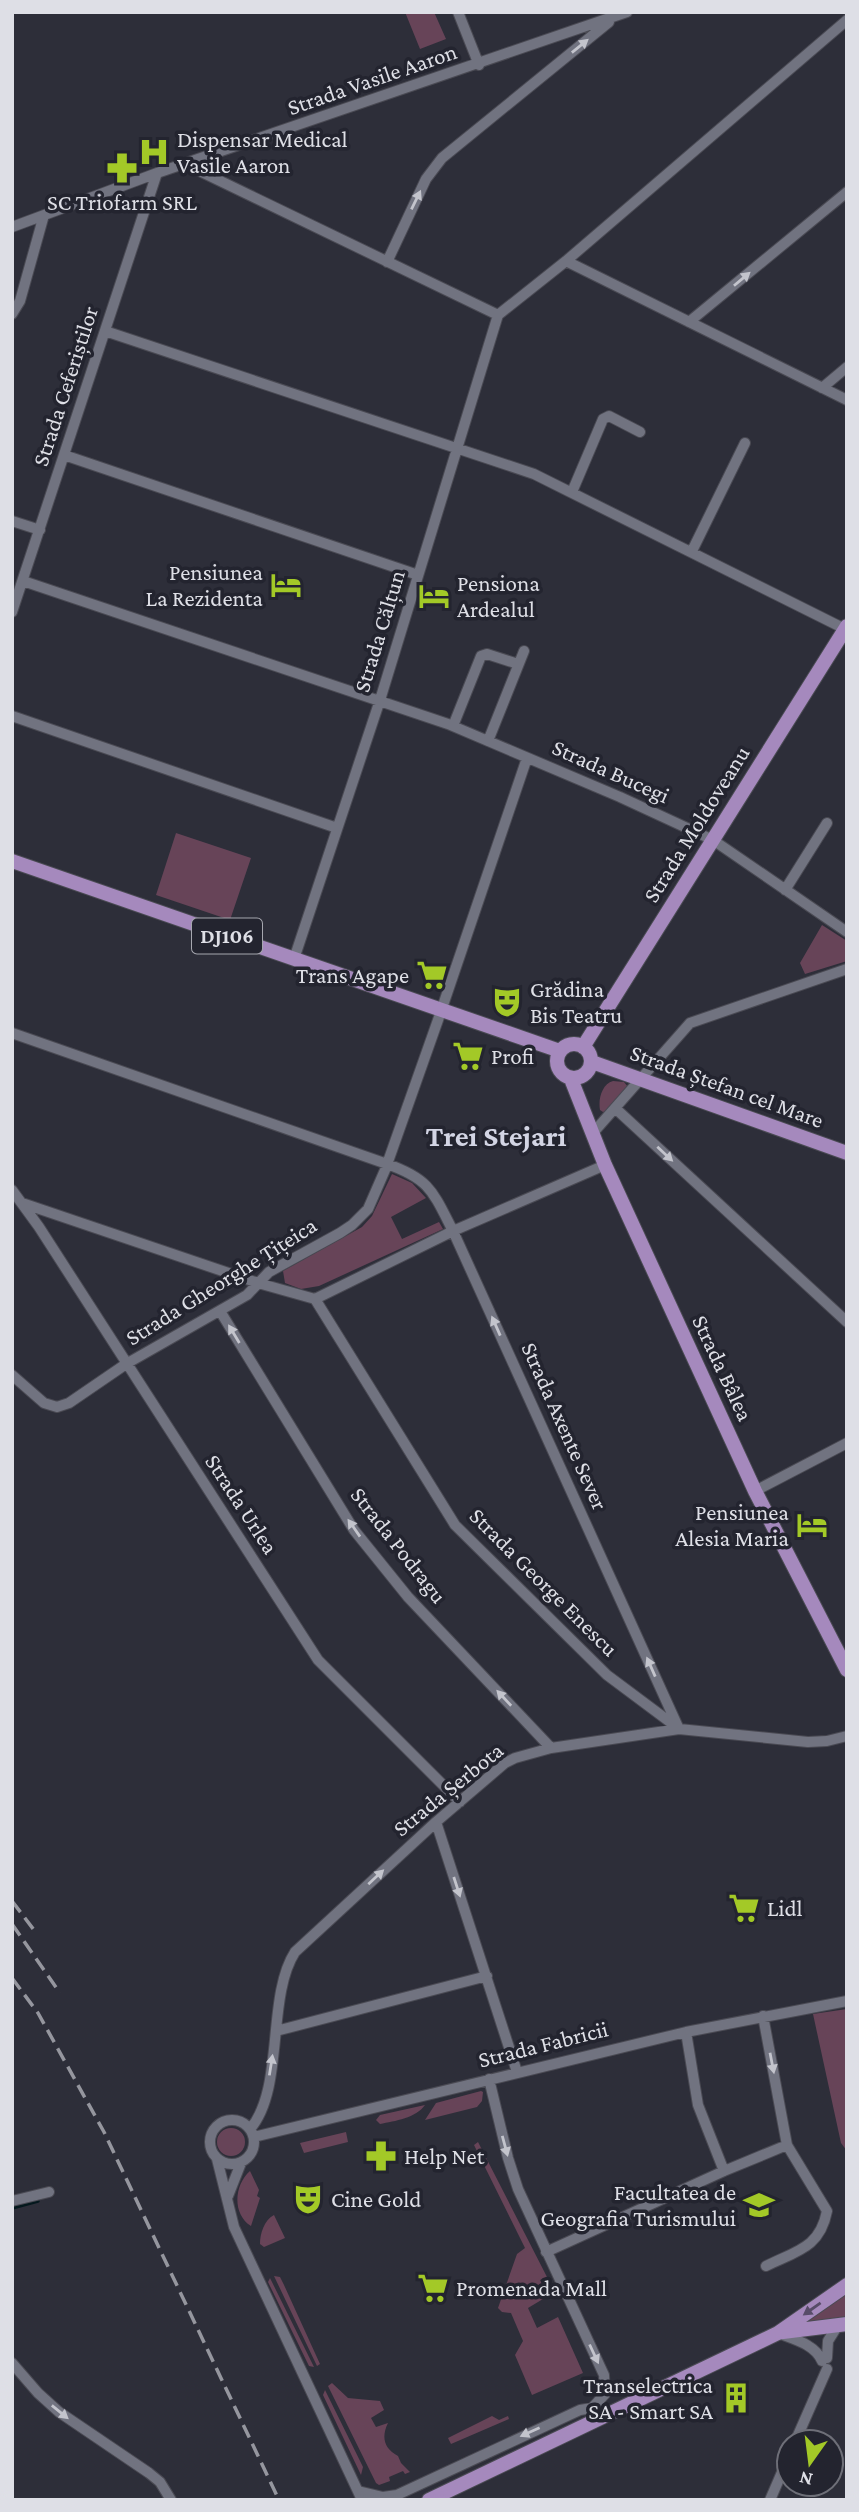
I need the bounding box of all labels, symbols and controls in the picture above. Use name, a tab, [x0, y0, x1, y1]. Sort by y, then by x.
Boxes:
street label: Strada Vasile Aaron	[284, 38, 460, 120]
one-way arrow	[572, 39, 589, 54]
place label: Dispensar Medical Vasile Aaron	[177, 126, 348, 178]
hospital icon: Dispensar Medical Vasile Aaron	[137, 135, 171, 169]
pharmacy icon: SC Triofarm SRL	[105, 151, 139, 185]
place label: SC Triofarm SRL	[47, 189, 198, 215]
one-way arrow	[411, 190, 422, 210]
one-way arrow	[733, 272, 750, 287]
street label: Strada Ceferiștilor	[27, 303, 105, 470]
place label: Pensiunea La Rezidenta	[146, 559, 263, 611]
street label: Strada Călțun	[348, 567, 412, 696]
hotel icon: Pensiunea La Rezidenta	[269, 568, 303, 602]
place label: Pensiona Ardealul	[457, 570, 540, 622]
hotel icon: Pensiona Ardealul	[417, 579, 451, 613]
street label: Strada Bucegi	[548, 734, 674, 808]
street label: Strada Moldoveanu	[637, 741, 755, 907]
road number: DJ106	[192, 918, 262, 954]
supermarket icon: Trans Agape	[415, 958, 449, 992]
place label: Trans Agape	[296, 962, 409, 988]
place label: Grădina Bis Teatru	[530, 976, 622, 1028]
theatre icon: Grădina Bis Teatru	[490, 985, 524, 1019]
supermarket icon: Profi	[451, 1039, 485, 1073]
street label: Strada Ștefan cel Mare	[626, 1039, 827, 1135]
place label: Profi	[491, 1043, 534, 1069]
district label: Trei Stejari	[426, 1119, 567, 1153]
one-way arrow	[656, 1146, 673, 1162]
street label: Strada Gheorghe Țițeica	[121, 1211, 323, 1352]
street label: Strada Bâlea	[687, 1311, 759, 1425]
one-way arrow	[491, 1316, 502, 1336]
one-way arrow	[228, 1325, 241, 1344]
street label: Strada Axente Sever	[516, 1338, 614, 1514]
street label: Strada Urlea	[200, 1449, 284, 1559]
street label: Strada Podragu	[346, 1482, 452, 1608]
place label: Pensiunea Alesia Maria	[675, 1499, 789, 1551]
street label: Strada George Enescu	[465, 1503, 623, 1661]
hotel icon: Pensiunea Alesia Maria	[795, 1508, 829, 1542]
one-way arrow	[347, 1519, 361, 1537]
one-way arrow	[645, 1657, 657, 1677]
one-way arrow	[497, 1690, 513, 1707]
street label: Strada Șerbota	[388, 1736, 510, 1843]
one-way arrow	[367, 1870, 384, 1886]
one-way arrow	[452, 1877, 463, 1898]
supermarket icon: Lidl	[727, 1891, 761, 1925]
place label: Lidl	[767, 1895, 803, 1921]
street label: Strada Fabricii	[475, 2015, 611, 2073]
one-way arrow	[766, 2052, 777, 2074]
one-way arrow	[266, 2054, 277, 2076]
one-way arrow	[500, 2135, 510, 2156]
pharmacy icon: Help Net	[364, 2139, 398, 2173]
place label: Help Net	[404, 2143, 485, 2169]
place label: Facultatea de Geografia Turismului	[540, 2179, 736, 2231]
theatre icon: Cine Gold	[291, 2182, 325, 2216]
place label: Cine Gold	[331, 2186, 421, 2212]
school or university icon: Facultatea de Geografia Turismului	[742, 2188, 776, 2222]
supermarket icon: Promenada Mall	[416, 2271, 450, 2305]
place label: Promenada Mall	[456, 2275, 607, 2301]
one-way arrow	[803, 2302, 821, 2316]
one-way arrow	[589, 2344, 600, 2364]
place label: Transelectrica SA - Smart SA	[583, 2372, 714, 2424]
building icon: Transelectrica SA - Smart SA	[719, 2381, 753, 2415]
one-way arrow	[50, 2404, 68, 2419]
one-way arrow	[520, 2426, 540, 2438]
north arrow	[775, 2428, 845, 2498]
text: N	[797, 2467, 815, 2491]

